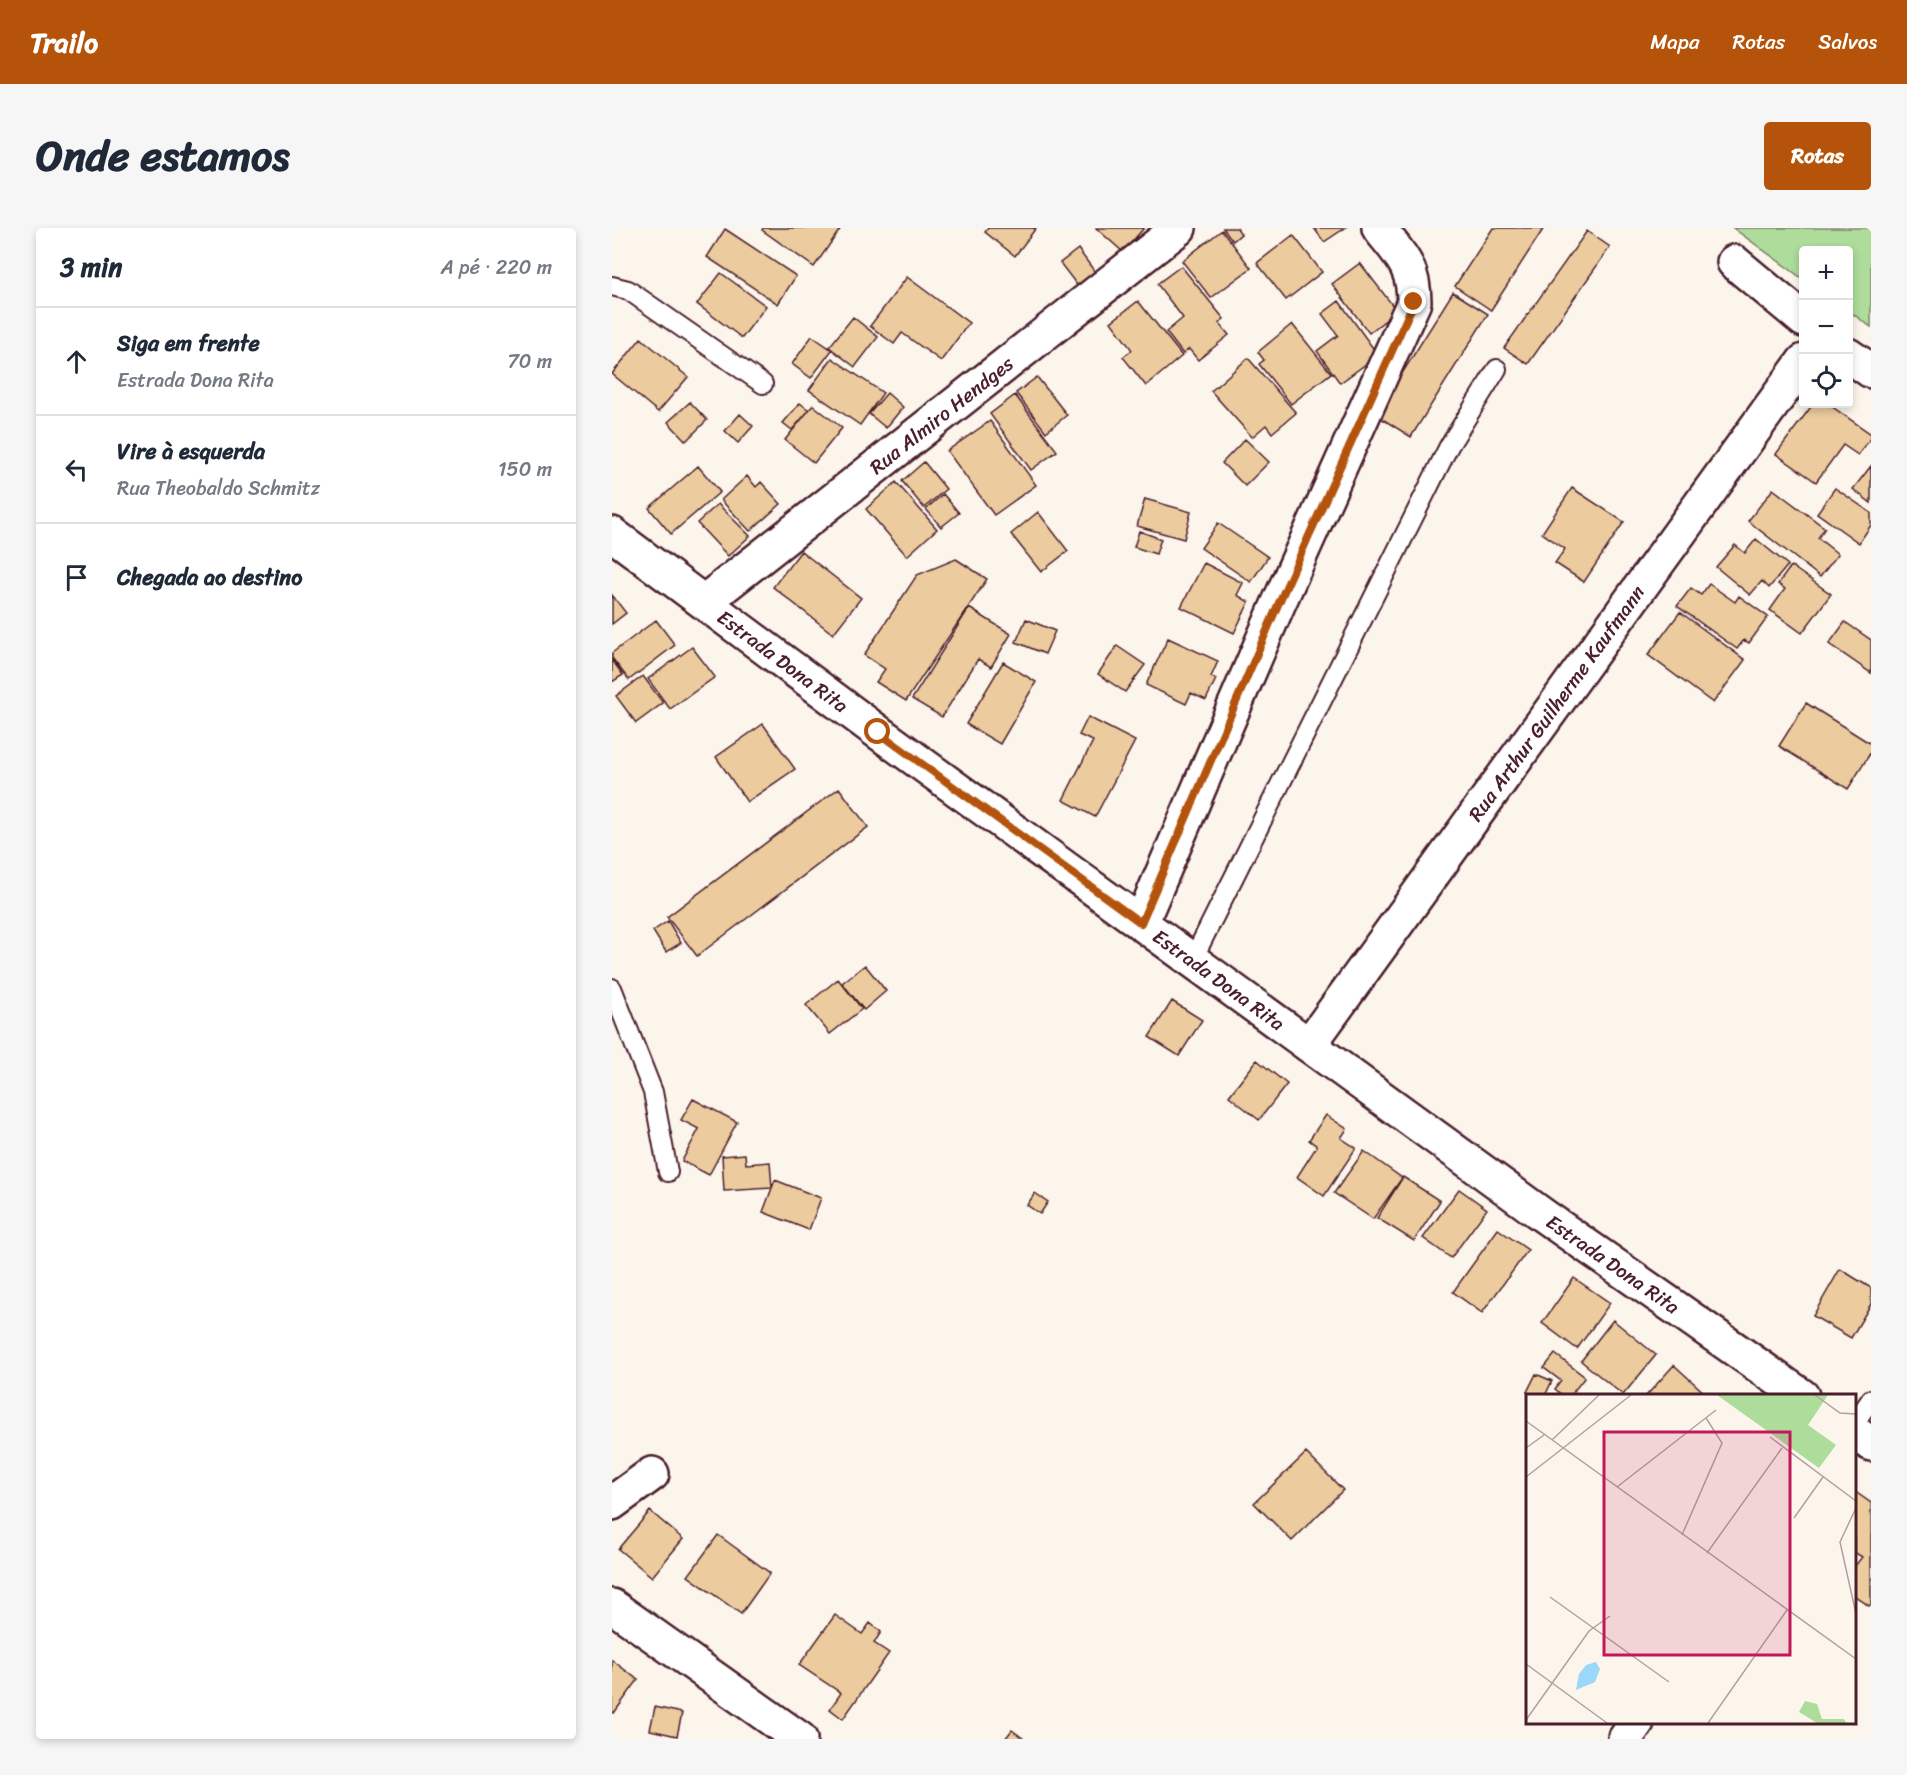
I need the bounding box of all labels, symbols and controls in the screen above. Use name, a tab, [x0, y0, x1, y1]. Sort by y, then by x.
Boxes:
text: Trailo	[30, 18, 98, 67]
text: Mapa	[1650, 23, 1699, 61]
text: Rotas	[1732, 23, 1785, 61]
text: Salvos	[1818, 23, 1877, 61]
text: Onde estamos	[36, 119, 290, 193]
button: Rotas	[1764, 122, 1871, 190]
text: 3 min	[60, 244, 122, 290]
map controls	[1799, 246, 1853, 408]
button: +	[1799, 246, 1853, 300]
text: A pé · 220 m	[441, 250, 552, 285]
route end	[1400, 288, 1426, 314]
button: −	[1799, 300, 1853, 354]
text: Siga em frente	[117, 324, 260, 363]
text: 70 m	[507, 344, 552, 379]
icon: ahead	[60, 345, 93, 378]
street label: Rua Almiro Hendges	[861, 346, 1022, 483]
button: locate	[1799, 354, 1853, 408]
text: Estrada Dona Rita	[117, 363, 274, 398]
text: Vire à esquerda	[117, 432, 265, 471]
text: 150 m	[498, 452, 552, 487]
icon: left	[60, 453, 93, 486]
text: Rua Theobaldo Schmitz	[117, 471, 320, 506]
text: Chegada ao destino	[117, 558, 302, 597]
icon: arrive	[60, 561, 93, 594]
street label: Rua Arthur Guilherme Kaufmann	[1459, 577, 1654, 829]
street label: Estrada Dona Rita	[710, 600, 856, 722]
route start	[864, 718, 890, 744]
street label: Estrada Dona Rita	[1145, 919, 1293, 1040]
street label: Estrada Dona Rita	[1539, 1205, 1687, 1323]
inset map	[1526, 1394, 1856, 1724]

